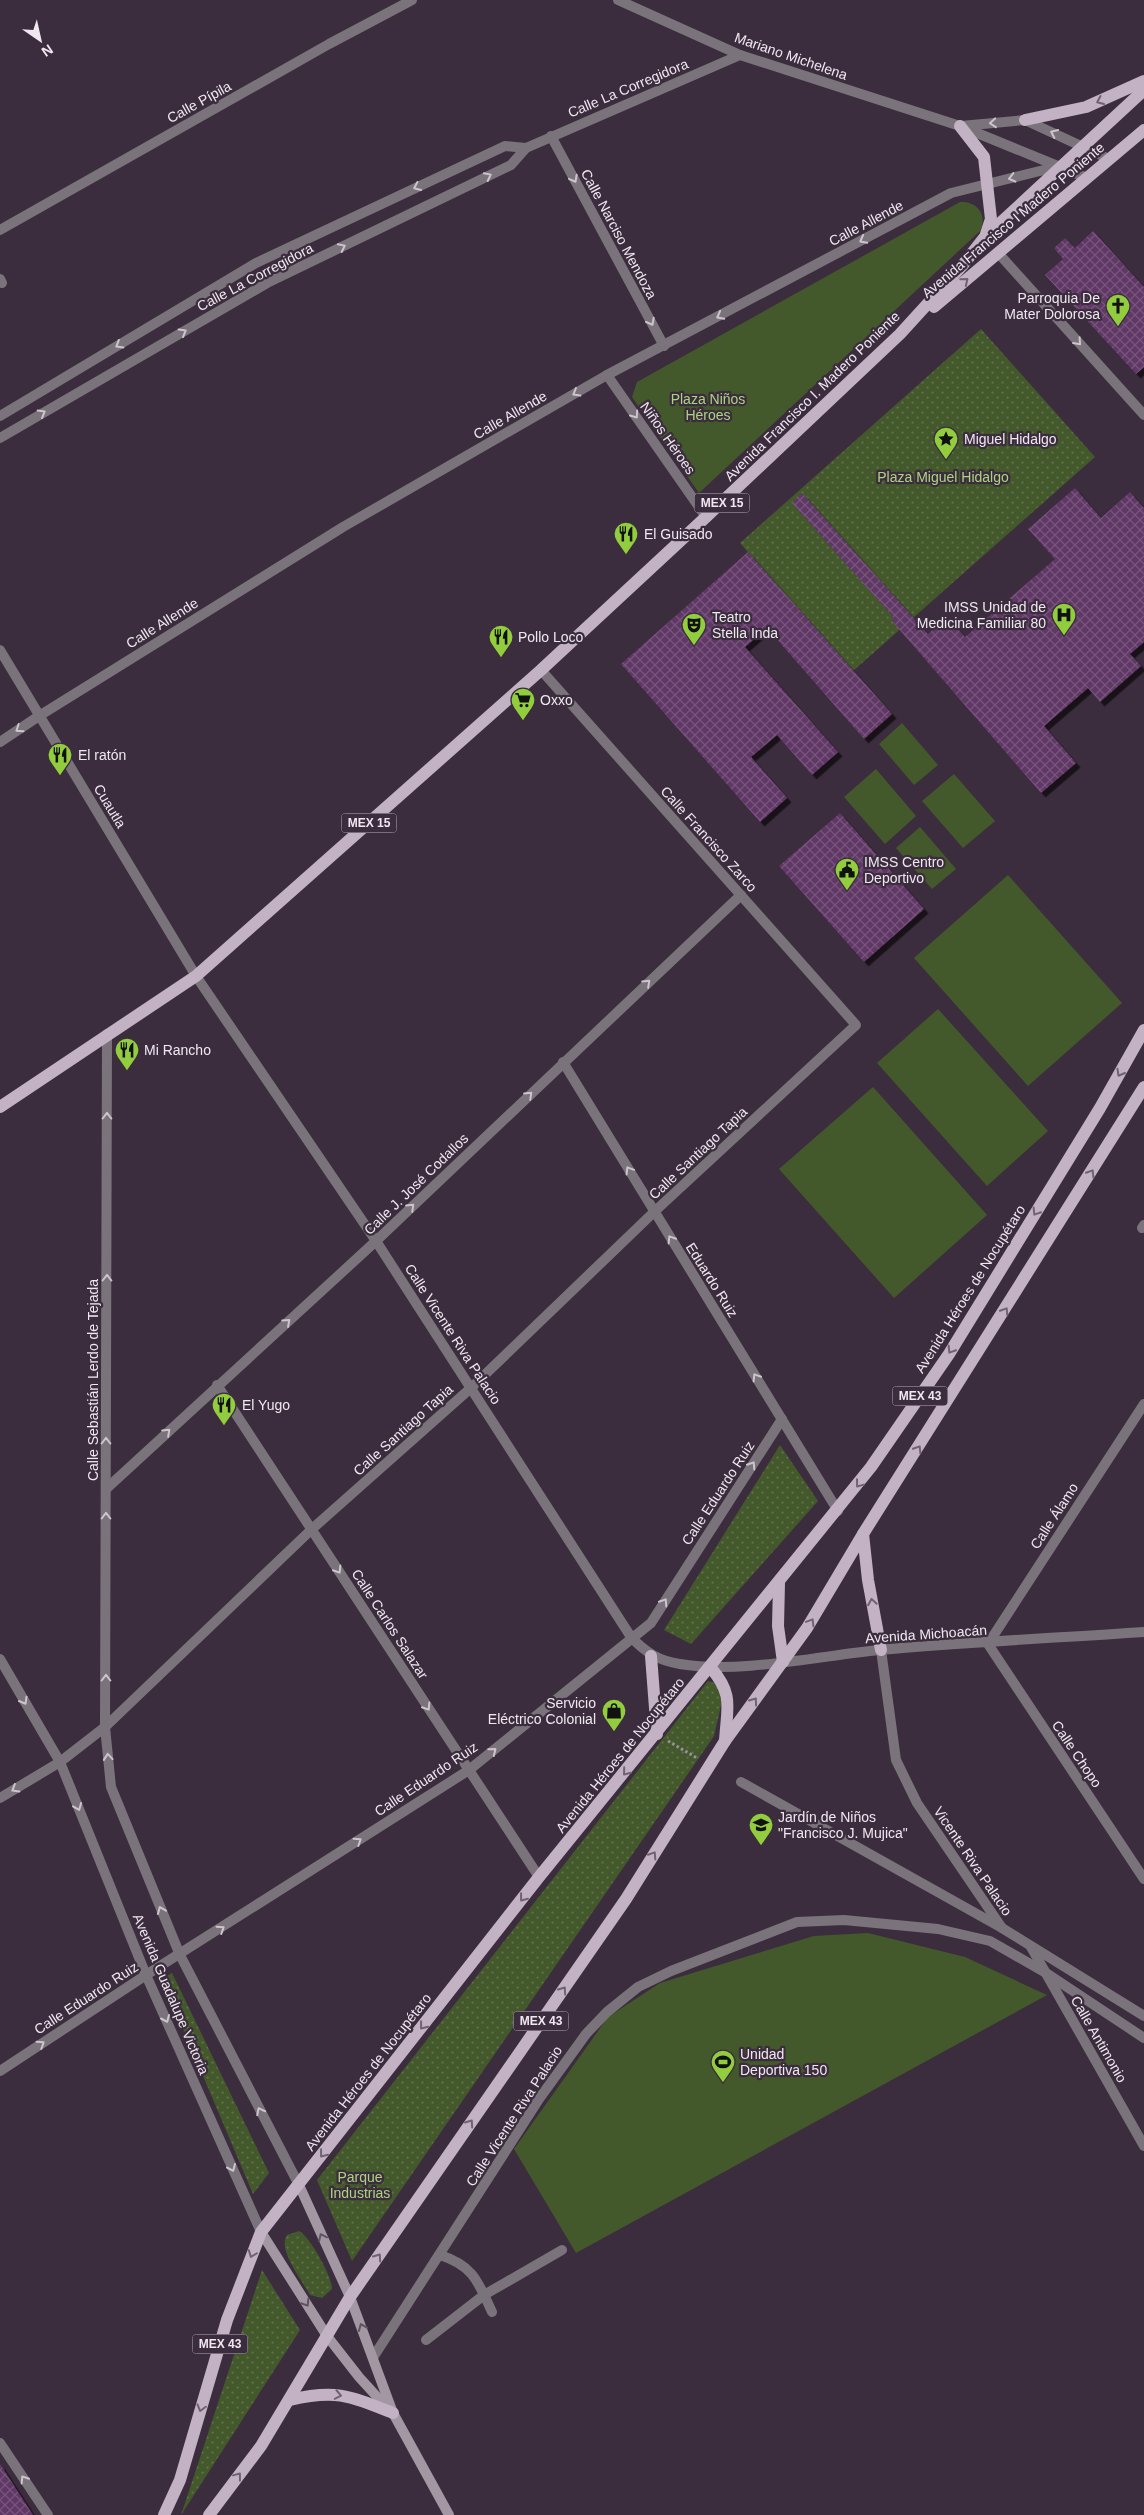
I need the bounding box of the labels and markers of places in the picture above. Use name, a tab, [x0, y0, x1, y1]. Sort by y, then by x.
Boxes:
place label: Parroquia De Mater Dolorosa	[1004, 290, 1100, 322]
church icon: Parroquia De Mater Dolorosa	[1105, 293, 1131, 327]
place icon: Miguel Hidalgo	[933, 426, 959, 460]
place label: Miguel Hidalgo	[964, 431, 1057, 447]
restaurant icon: El Guisado	[613, 521, 639, 555]
place label: El Guisado	[644, 526, 713, 542]
place label: IMSS Unidad de Medicina Familiar 80	[917, 599, 1046, 631]
hospital icon: IMSS Unidad de Medicina Familiar 80	[1051, 602, 1077, 636]
place label: Teatro Stella Inda	[712, 609, 778, 641]
theatre icon: Teatro Stella Inda	[681, 612, 707, 646]
restaurant icon: Pollo Loco	[488, 624, 514, 658]
place label: Pollo Loco	[518, 629, 584, 645]
supermarket icon: Oxxo	[510, 687, 536, 721]
place label: Oxxo	[540, 692, 573, 708]
restaurant icon: El ratón	[47, 742, 73, 776]
place label: El ratón	[78, 747, 126, 763]
place label: IMSS Centro Deportivo	[864, 854, 944, 886]
public building icon: IMSS Centro Deportivo	[834, 857, 860, 891]
restaurant icon: Mi Rancho	[114, 1037, 140, 1071]
place label: Mi Rancho	[144, 1042, 211, 1058]
restaurant icon: El Yugo	[211, 1392, 237, 1426]
place label: El Yugo	[242, 1397, 290, 1413]
place label: Servicio Eléctrico Colonial	[488, 1695, 596, 1727]
shop icon: Servicio Eléctrico Colonial	[601, 1698, 627, 1732]
place label: Jardín de Niños "Francisco J. Mujica"	[778, 1809, 908, 1841]
school or university icon: Jardín de Niños "Francisco J. Mujica"	[748, 1812, 774, 1846]
place label: Unidad Deportiva 150	[740, 2046, 827, 2078]
sports icon: Unidad Deportiva 150	[710, 2049, 736, 2083]

